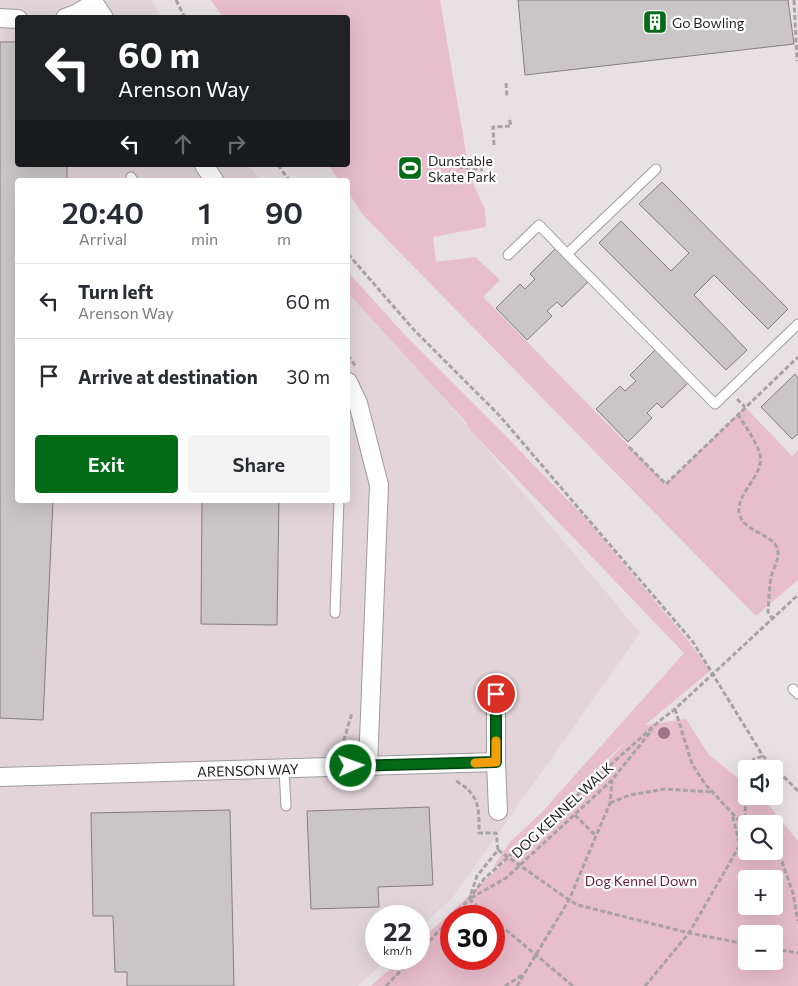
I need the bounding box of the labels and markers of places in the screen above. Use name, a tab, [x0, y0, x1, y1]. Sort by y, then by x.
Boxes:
building icon: Go Bowling	[642, 9, 668, 35]
place label: Go Bowling	[672, 14, 745, 31]
place label: Dunstable Skate Park	[428, 152, 497, 185]
sports icon: Dunstable Skate Park	[397, 155, 423, 181]
pin	[475, 673, 517, 715]

